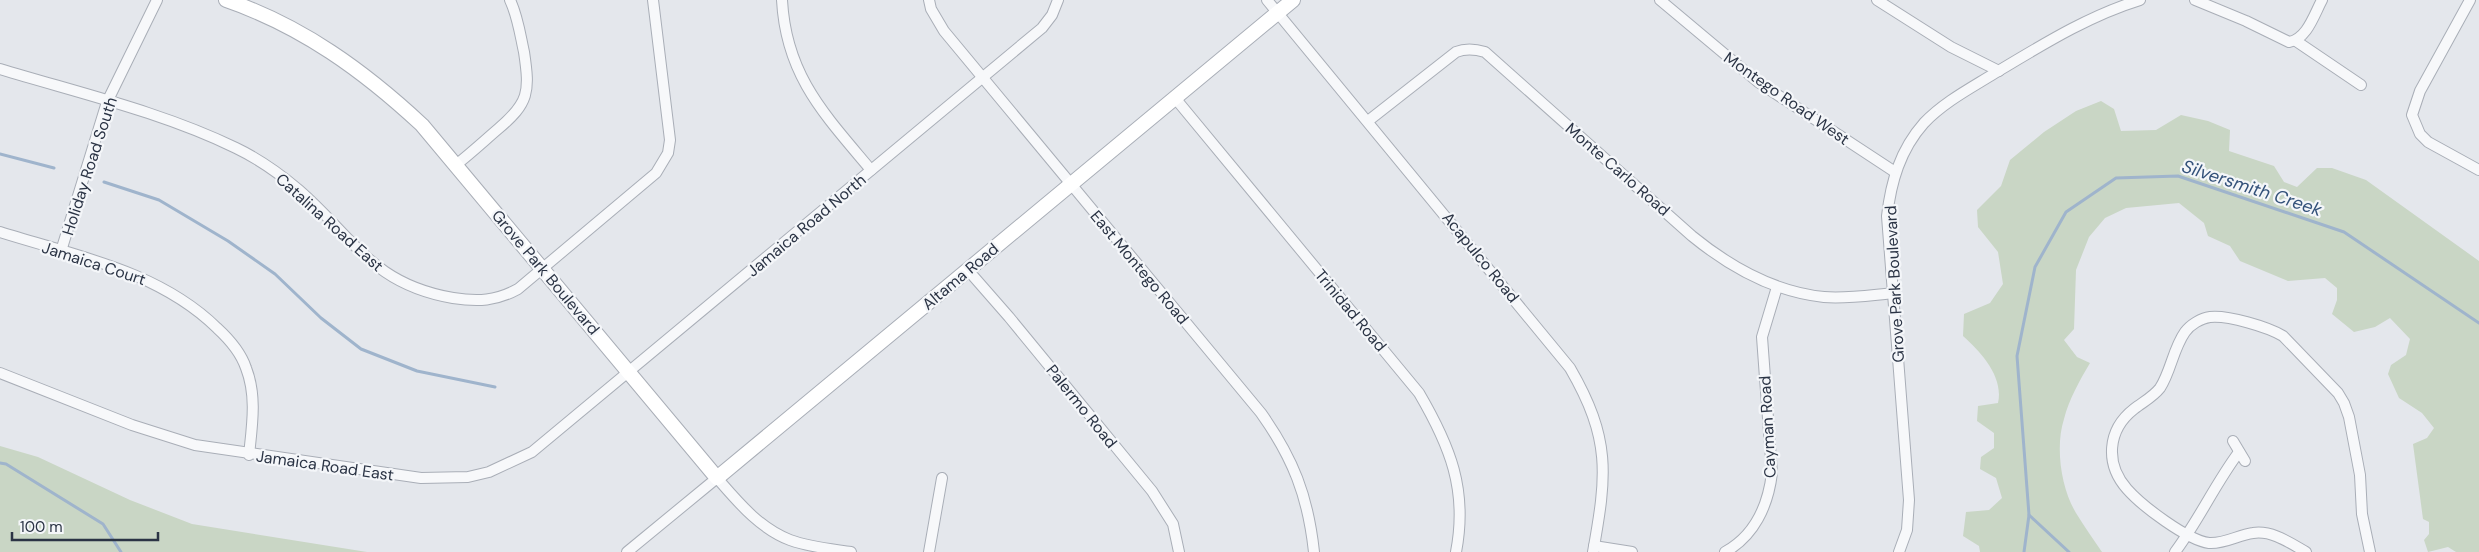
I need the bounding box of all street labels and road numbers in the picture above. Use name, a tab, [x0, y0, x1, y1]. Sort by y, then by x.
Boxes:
street label: Montego Road West	[1720, 47, 1854, 150]
street label: Holiday Road South	[57, 94, 122, 238]
street label: Monte Carlo Road	[1561, 118, 1674, 221]
street label: Catalina Road East	[271, 169, 388, 276]
street label: Jamaica Road North	[742, 169, 870, 281]
street label: Grove Park Boulevard	[487, 205, 604, 339]
street label: Grove Park Boulevard	[1880, 205, 1909, 363]
street label: East Montego Road	[1086, 206, 1194, 329]
street label: Acapulco Road	[1438, 208, 1524, 307]
street label: Jamaica Court	[39, 237, 148, 290]
street label: Altama Road	[918, 238, 1003, 315]
street label: Trinidad Road	[1310, 265, 1391, 356]
street label: Palermo Road	[1042, 360, 1122, 452]
street label: Cayman Road	[1754, 375, 1781, 479]
street label: Jamaica Road East	[255, 445, 395, 486]

